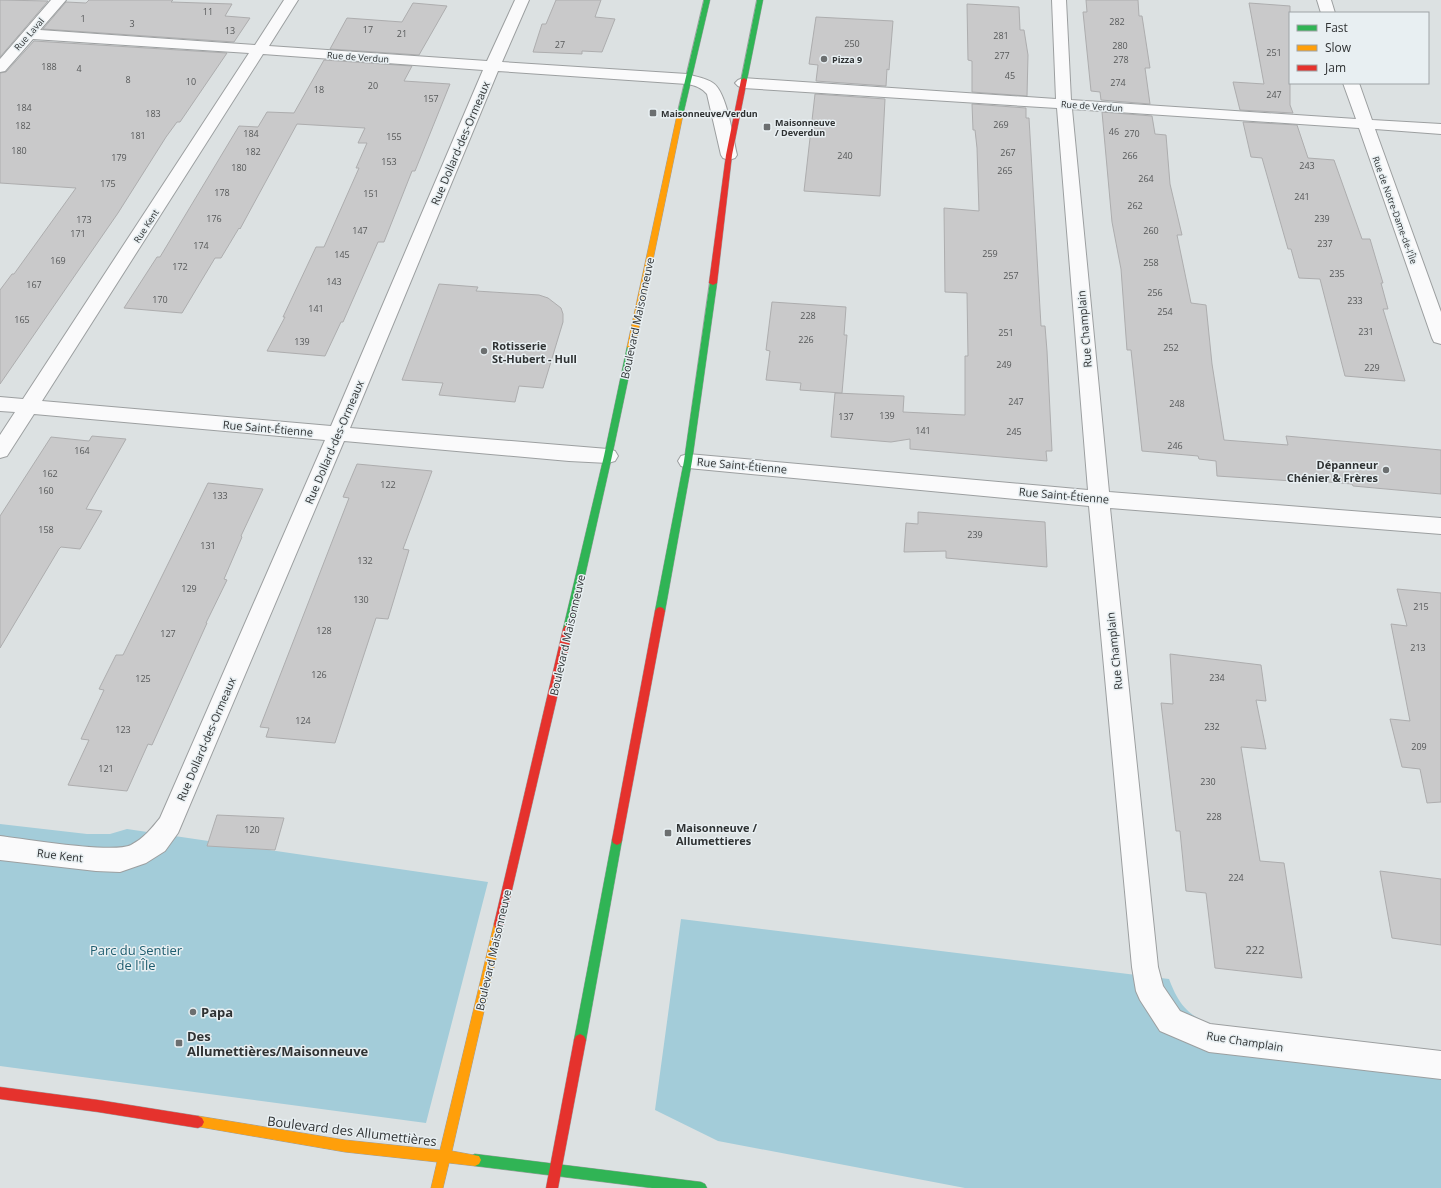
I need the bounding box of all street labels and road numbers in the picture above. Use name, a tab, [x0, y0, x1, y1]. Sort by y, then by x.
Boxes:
street label: Rue Laval	[11, 15, 47, 53]
street label: Rue de Verdun	[327, 48, 389, 66]
street label: Rue Dollard-des-Ormeaux	[427, 78, 493, 207]
street label: Rue de Verdun	[1061, 97, 1123, 115]
street label: Rue de Notre-Dame-de-l'Île	[1369, 154, 1421, 266]
street label: Rue Kent	[130, 207, 162, 245]
street label: Boulevard Maisonneuve	[617, 256, 657, 380]
street label: Rue Champlain	[1073, 290, 1095, 368]
street label: Rue Dollard-des-Ormeaux	[301, 377, 367, 506]
street label: Rue Saint-Étienne	[222, 417, 314, 439]
street label: Rue Saint-Étienne	[696, 454, 788, 476]
street label: Rue Saint-Étienne	[1018, 484, 1110, 506]
street label: Boulevard Maisonneuve	[546, 573, 588, 697]
street label: Rue Champlain	[1102, 612, 1126, 690]
street label: Rue Dollard-des-Ormeaux	[173, 674, 239, 803]
street label: Rue Kent	[36, 845, 84, 865]
street label: Boulevard Maisonneuve	[472, 888, 514, 1012]
street label: Rue Champlain	[1205, 1028, 1285, 1054]
street label: Boulevard des Allumettières	[266, 1112, 438, 1150]

